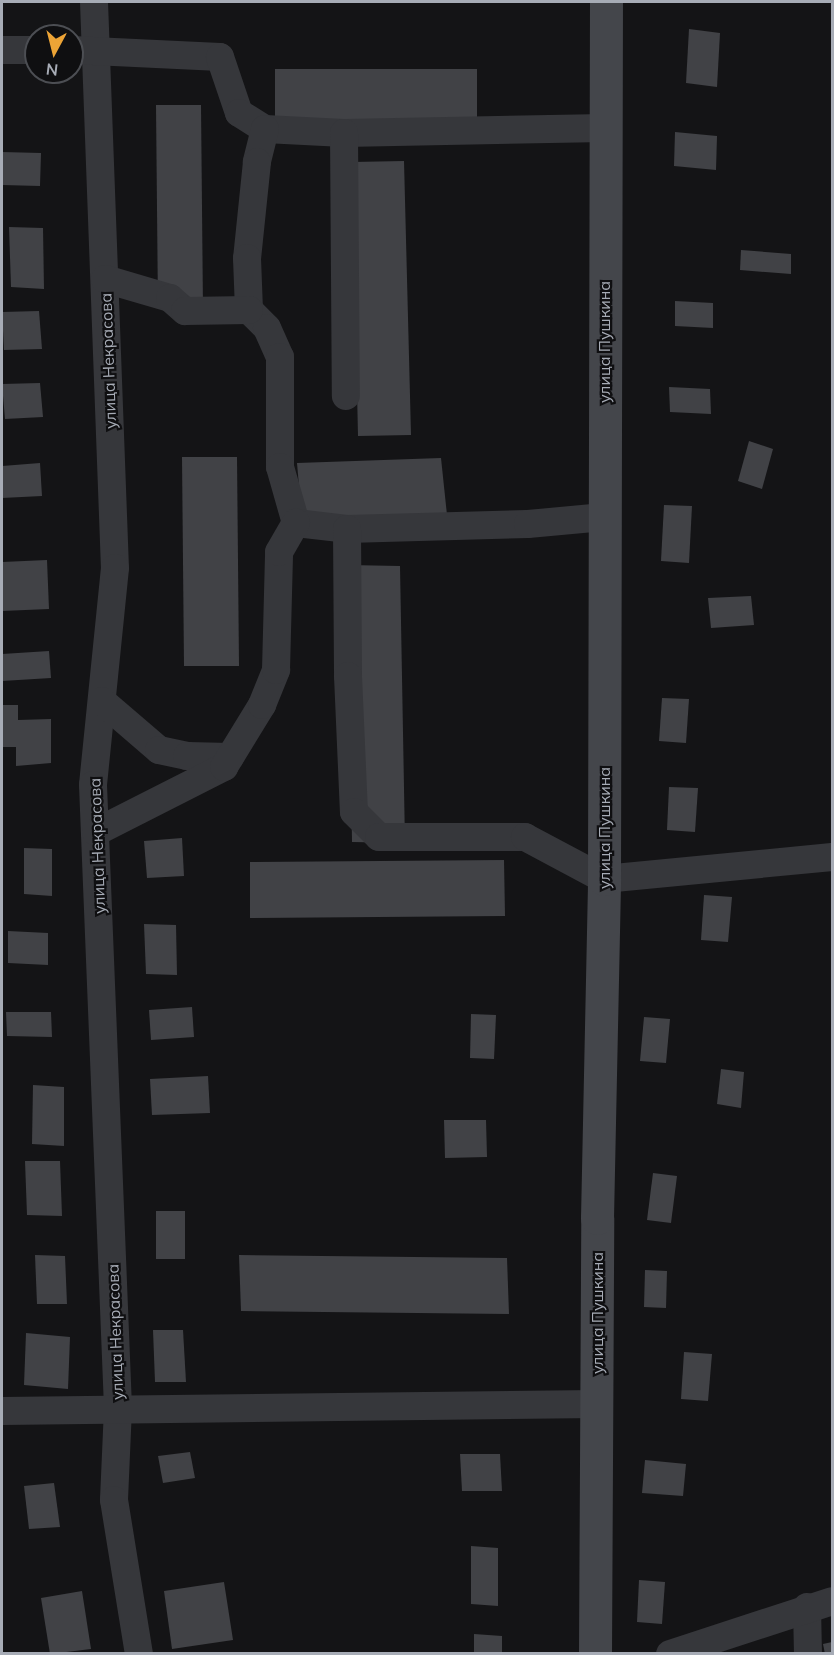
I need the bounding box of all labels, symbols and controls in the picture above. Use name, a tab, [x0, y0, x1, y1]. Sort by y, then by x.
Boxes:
north arrow	[24, 24, 84, 84]
text: N	[45, 59, 59, 81]
street label: улица Пушкина	[594, 281, 614, 403]
street label: улица Некрасова	[96, 293, 120, 429]
street label: улица Пушкина	[594, 767, 614, 889]
street label: улица Некрасова	[85, 778, 109, 914]
street label: улица Пушкина	[587, 1252, 607, 1374]
street label: улица Некрасова	[103, 1264, 127, 1400]

